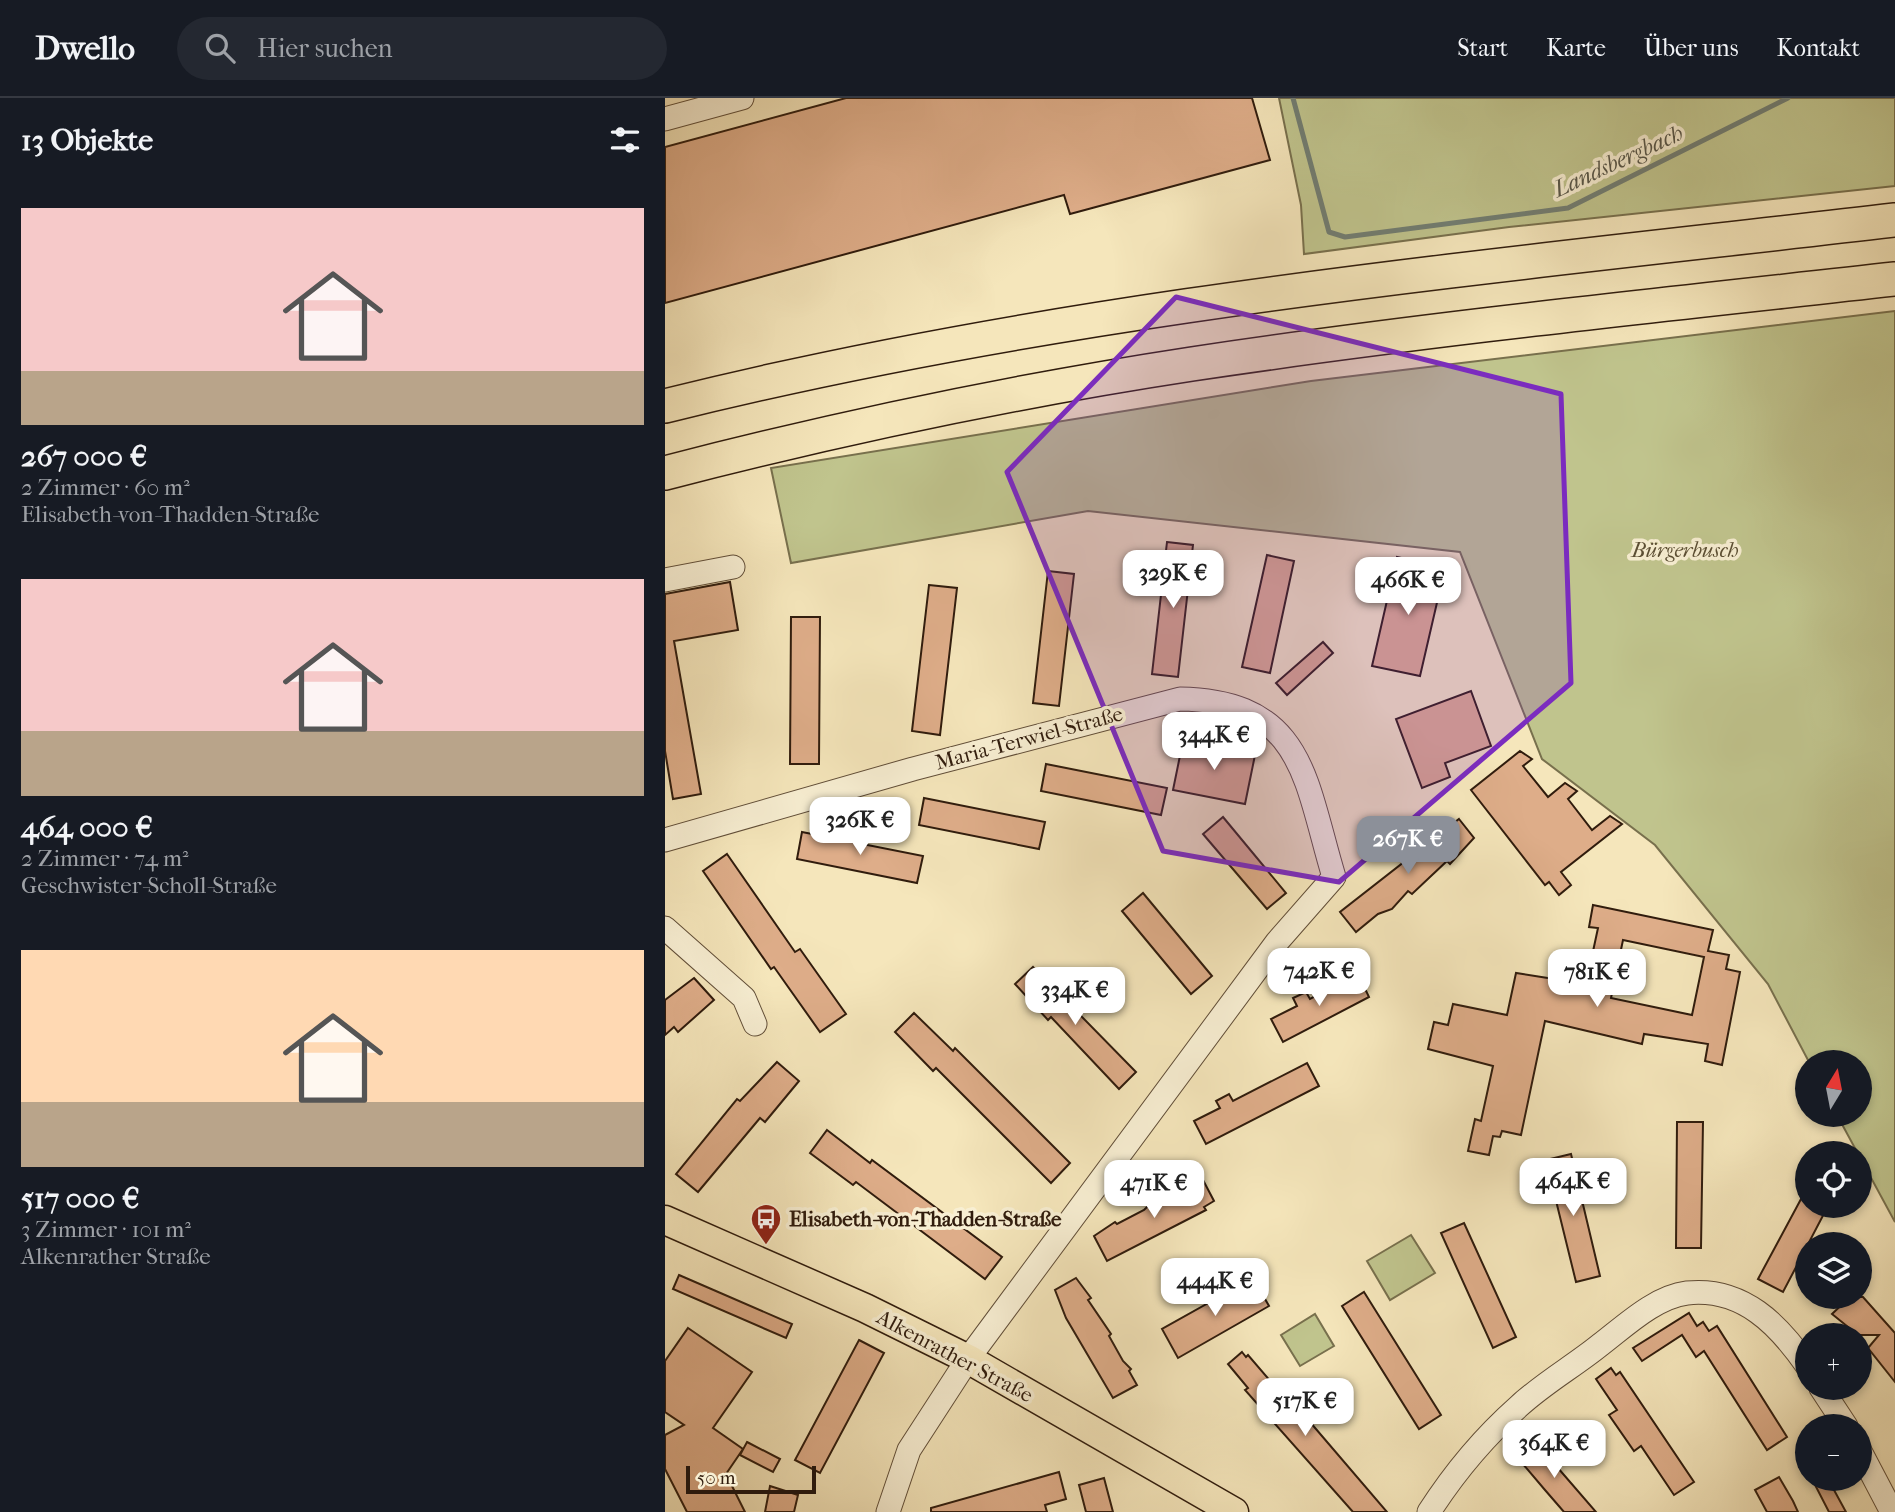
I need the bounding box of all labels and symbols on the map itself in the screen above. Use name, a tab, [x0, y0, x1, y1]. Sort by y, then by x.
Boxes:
water label: Landsbergbach	[1547, 119, 1687, 204]
park label: Bürgerbusch	[1631, 538, 1739, 562]
pin: 329K €	[1116, 550, 1230, 610]
pin: 466K €	[1351, 558, 1465, 617]
street label: Maria-Terwiel-Straße	[933, 701, 1125, 775]
pin: 344K €	[1157, 712, 1271, 772]
pin: 326K €	[803, 798, 917, 857]
pin: 267K €	[1351, 816, 1465, 876]
pin: 742K €	[1262, 948, 1376, 1008]
pin: 781K €	[1540, 950, 1654, 1009]
pin: 334K €	[1018, 968, 1132, 1027]
north arrow	[1795, 1050, 1873, 1127]
pin: 464K €	[1516, 1158, 1630, 1218]
pin: 471K €	[1097, 1160, 1211, 1220]
bus stop icon: Elisabeth-von-Thadden-Straße	[749, 1202, 783, 1246]
place label: Elisabeth-von-Thadden-Straße	[789, 1207, 1062, 1231]
pin: 444K €	[1158, 1258, 1272, 1318]
street label: Alkenrather Straße	[872, 1304, 1037, 1407]
pin: 517K €	[1248, 1378, 1362, 1438]
pin: 364K €	[1497, 1420, 1611, 1480]
scale bar	[686, 1463, 815, 1495]

